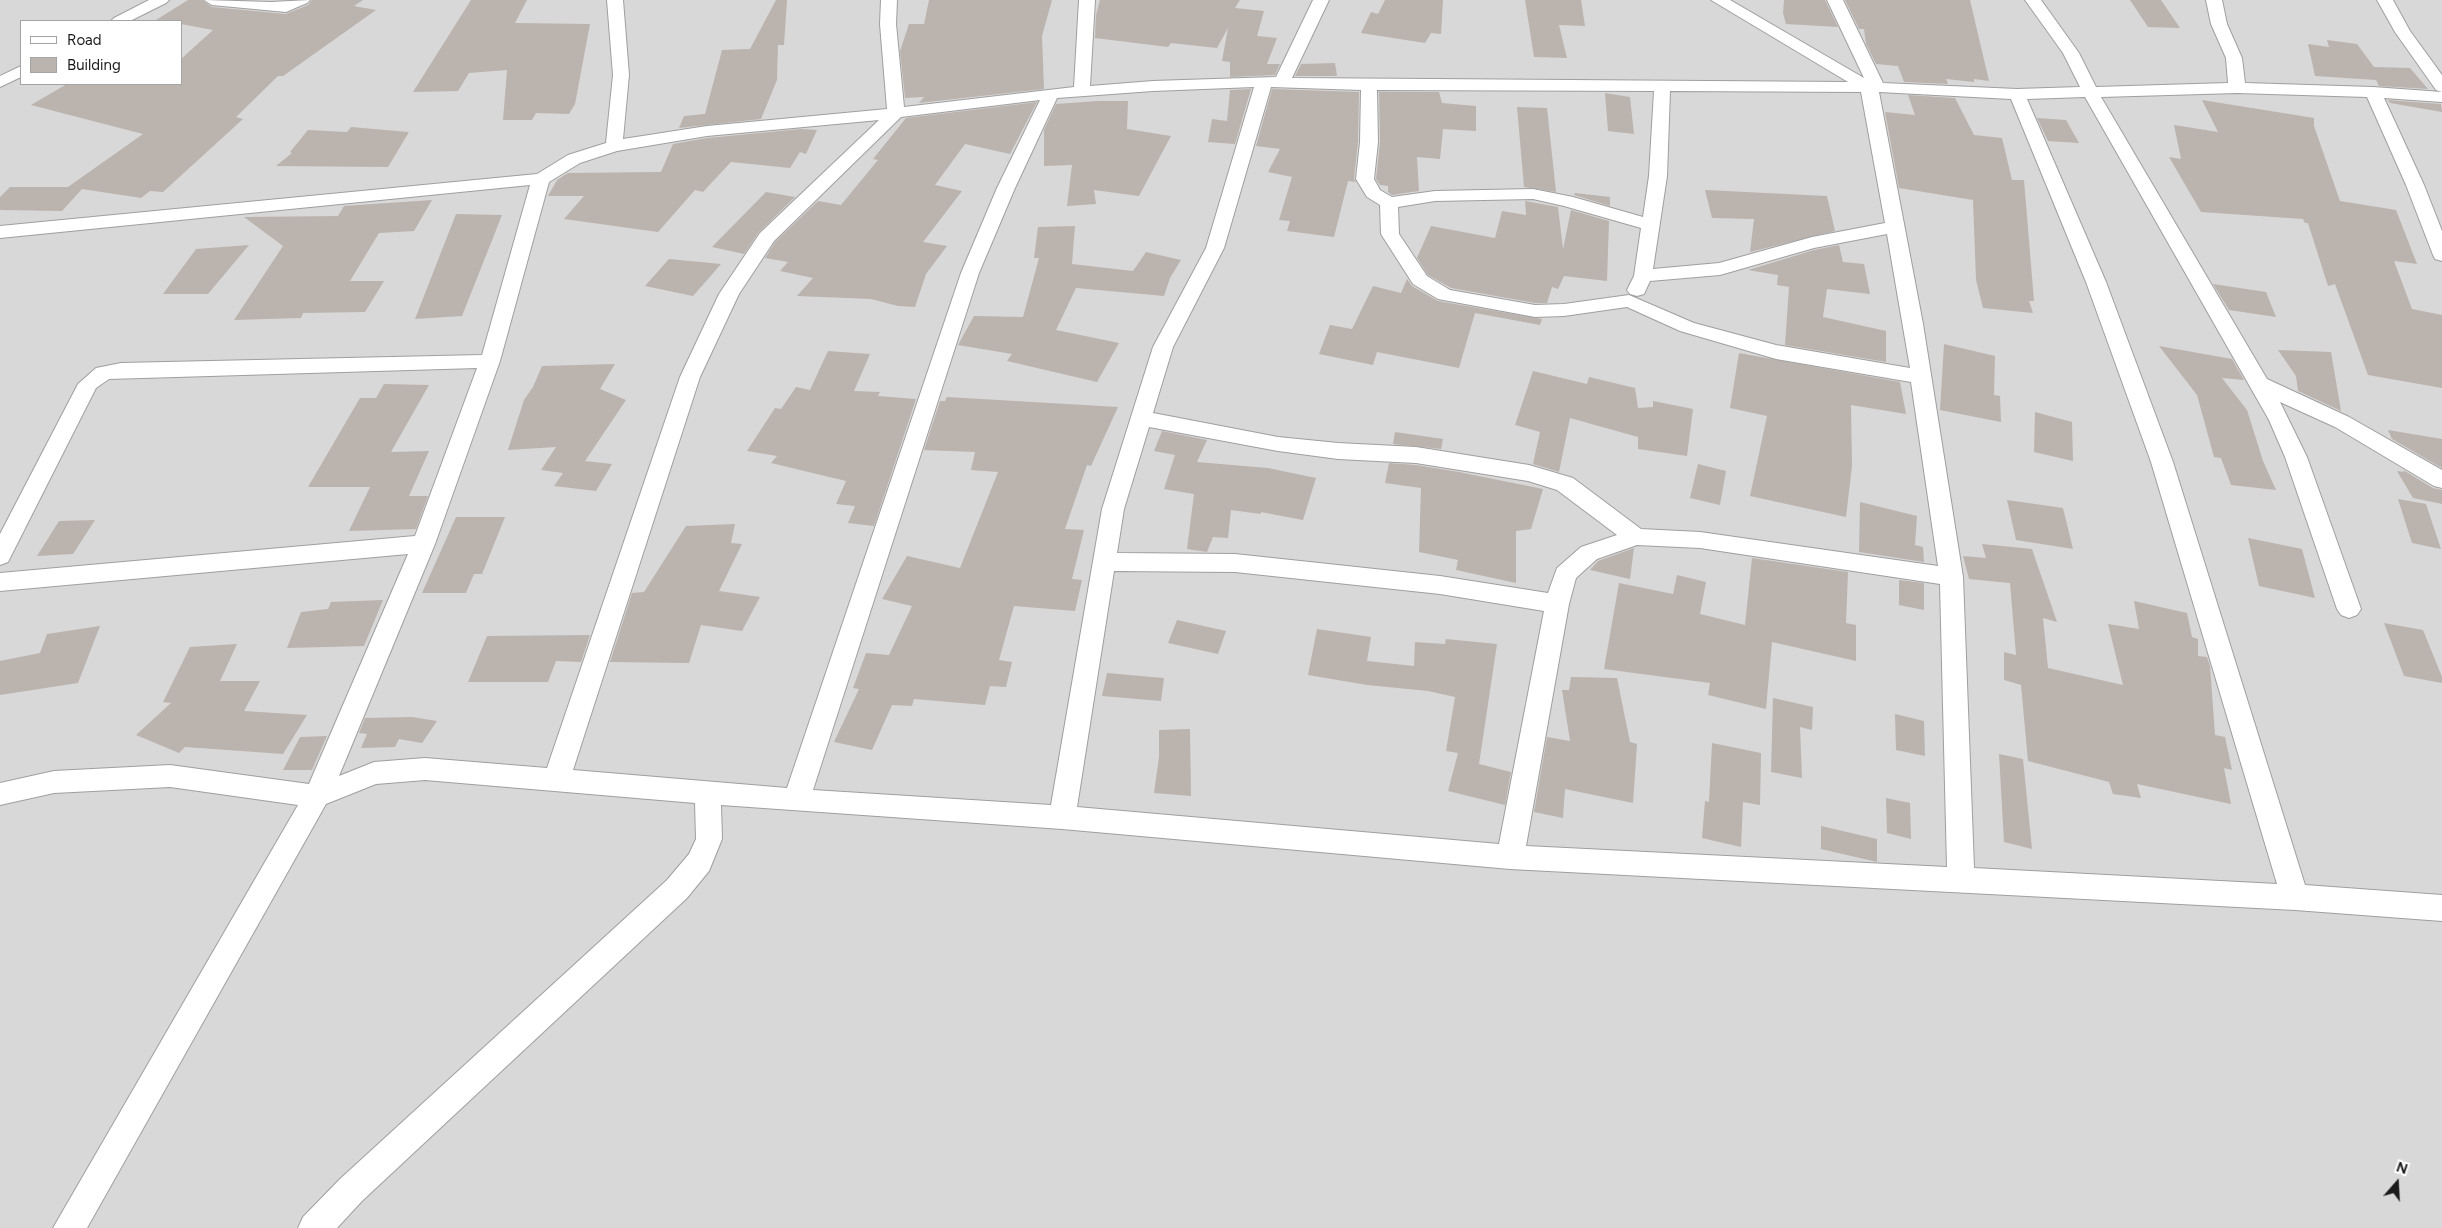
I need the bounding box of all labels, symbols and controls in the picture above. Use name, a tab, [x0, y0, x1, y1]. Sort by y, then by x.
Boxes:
legend	[20, 20, 182, 85]
text: Road	[67, 31, 102, 49]
text: Building	[67, 56, 121, 74]
north arrow	[2372, 1158, 2422, 1208]
text: N	[2394, 1159, 2410, 1178]

